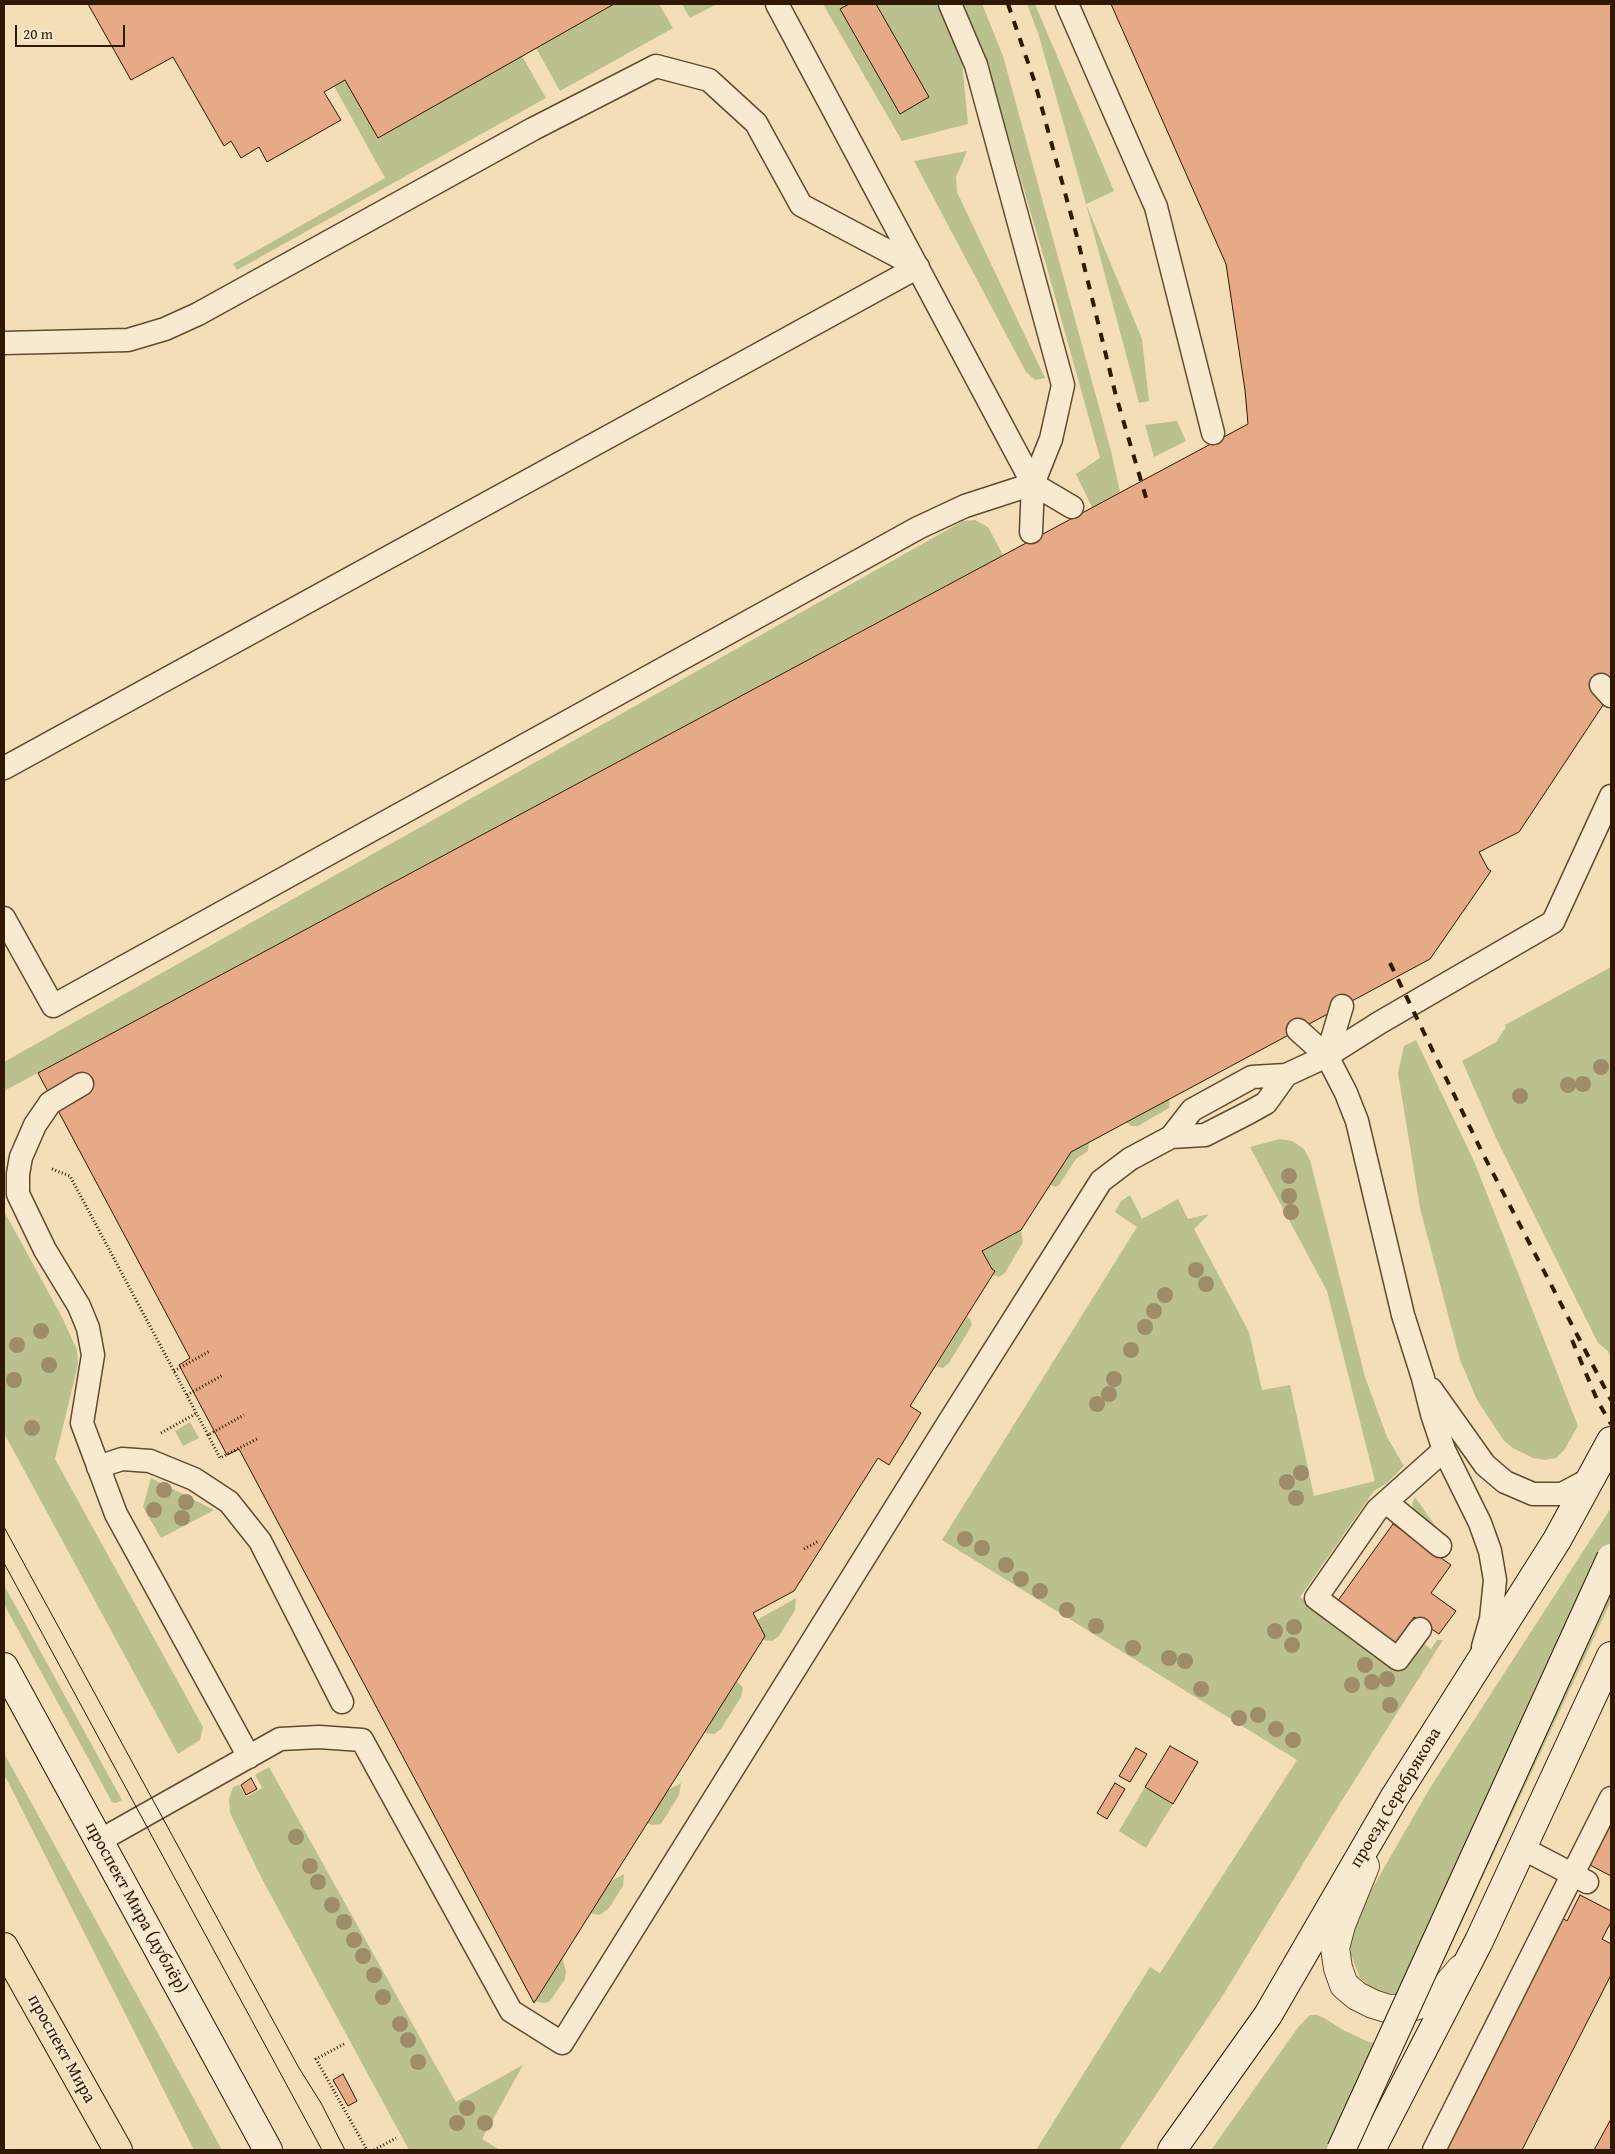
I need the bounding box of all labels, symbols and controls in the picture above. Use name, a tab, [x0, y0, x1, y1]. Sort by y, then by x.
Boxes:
scale bar	[18, 15, 128, 47]
text: 20 m	[23, 23, 53, 44]
street label: проезд Серебрякова	[1346, 1724, 1446, 1872]
street label: проспект Мира (дублёр)	[80, 1819, 192, 1997]
street label: проспект Мира	[22, 1991, 100, 2107]

